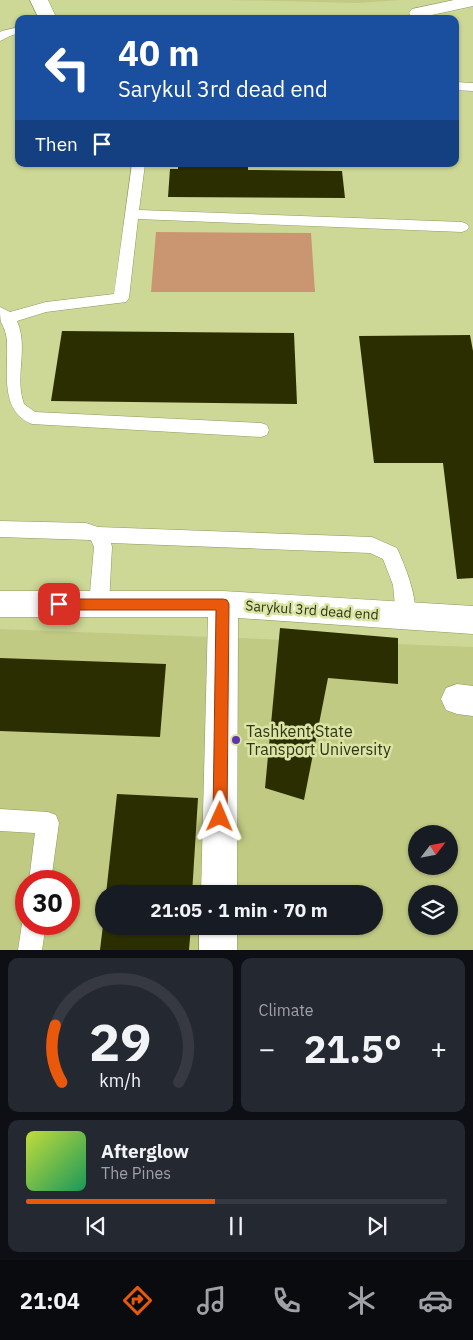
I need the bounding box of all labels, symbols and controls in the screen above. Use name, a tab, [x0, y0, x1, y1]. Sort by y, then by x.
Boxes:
text: 40 m	[118, 30, 200, 76]
icon: left	[35, 35, 100, 100]
text: Sarykul 3rd dead end	[118, 74, 328, 103]
icon: arrive	[88, 130, 116, 158]
text: Then	[35, 132, 78, 156]
pin	[38, 583, 80, 625]
icon: arrive	[45, 590, 73, 618]
street label: Sarykul 3rd dead end	[245, 596, 379, 624]
place label: Tashkent State Transport University	[246, 721, 391, 759]
marker: Tashkent State Transport University	[230, 734, 242, 746]
position arrow	[193, 790, 245, 842]
north arrow	[408, 825, 458, 875]
map controls	[408, 825, 458, 935]
speed limit sign: 30	[15, 870, 80, 935]
button: layers	[408, 885, 458, 935]
text: 21:05 · 1 min · 70 m	[150, 898, 328, 922]
text: Climate	[259, 1000, 314, 1020]
text: 29	[89, 1008, 151, 1075]
text: 21.5°	[304, 1024, 402, 1073]
text: −	[259, 1030, 275, 1067]
text: +	[430, 1030, 447, 1067]
text: km/h	[99, 1069, 141, 1092]
text: Afterglow	[101, 1139, 189, 1163]
text: The Pines	[101, 1163, 171, 1183]
icon: previous	[82, 1212, 110, 1240]
icon: pause	[222, 1212, 250, 1240]
icon: next	[363, 1212, 391, 1240]
icon: directions	[120, 1283, 155, 1318]
icon: music	[194, 1283, 229, 1318]
icon: phone	[269, 1283, 304, 1318]
icon: climate	[344, 1283, 379, 1318]
icon: car	[418, 1283, 453, 1318]
text: 21:04	[20, 1286, 80, 1315]

